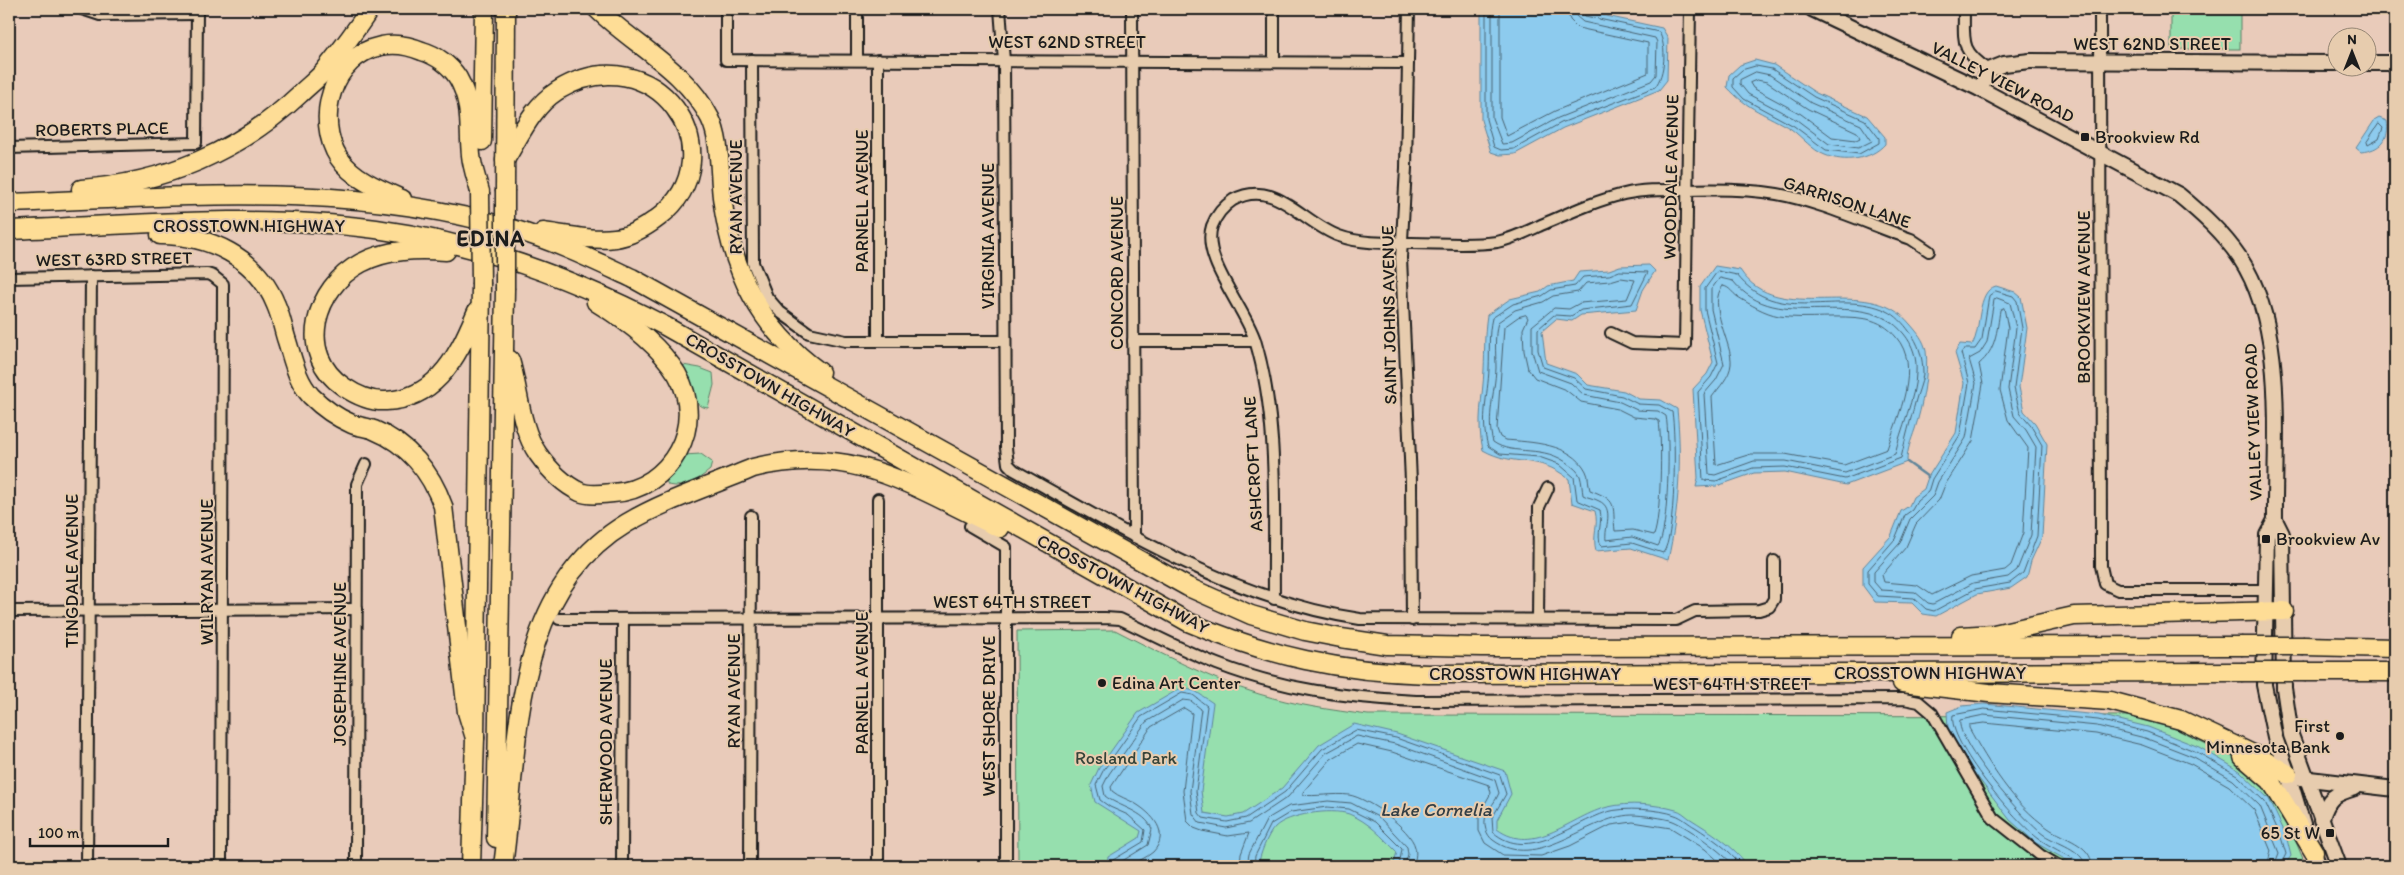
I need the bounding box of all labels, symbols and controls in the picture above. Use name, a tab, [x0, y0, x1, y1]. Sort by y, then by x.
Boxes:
north arrow	[2326, 28, 2376, 78]
street label: WEST 62ND STREET	[988, 31, 1146, 53]
text: N	[2347, 31, 2357, 48]
street label: WEST 62ND STREET	[2073, 33, 2231, 55]
street label: VALLEY VIEW ROAD	[1928, 36, 2078, 128]
street label: WOODDALE AVENUE	[1659, 94, 1683, 260]
street label: ROBERTS PLACE	[35, 117, 169, 141]
place label: Brookview Rd	[2095, 126, 2200, 148]
street label: PARNELL AVENUE	[851, 130, 873, 272]
marker: Brookview Rd	[2079, 131, 2091, 143]
street label: RYAN AVENUE	[725, 139, 747, 255]
street label: VIRGINIA AVENUE	[977, 163, 999, 309]
street label: GARRISON LANE	[1780, 171, 1914, 233]
street label: CONCORD AVENUE	[1106, 196, 1128, 350]
street label: BROOKVIEW AVENUE	[2073, 210, 2095, 384]
street label: CROSSTOWN HIGHWAY	[153, 215, 346, 237]
district label: EDINA	[457, 225, 525, 252]
street label: SAINT JOHNS AVENUE	[1376, 225, 1402, 405]
street label: WEST 63RD STREET	[35, 247, 193, 271]
street label: CROSSTOWN HIGHWAY	[681, 327, 859, 443]
street label: VALLEY VIEW ROAD	[2239, 343, 2267, 501]
street label: ASHCROFT LANE	[1238, 396, 1268, 532]
street label: TINGDALE AVENUE	[61, 494, 83, 648]
street label: WILRYAN AVENUE	[196, 499, 218, 645]
place label: Brookview Av	[2276, 528, 2381, 550]
street label: CROSSTOWN HIGHWAY	[1033, 529, 1214, 639]
marker: Brookview Av	[2260, 533, 2272, 545]
street label: JOSEPHINE AVENUE	[329, 582, 351, 746]
street label: WEST 64TH STREET	[933, 591, 1091, 613]
street label: PARNELL AVENUE	[851, 612, 873, 754]
street label: RYAN AVENUE	[723, 633, 745, 749]
street label: WEST SHORE DRIVE	[978, 636, 1000, 796]
street label: SHERWOOD AVENUE	[595, 659, 617, 825]
street label: CROSSTOWN HIGHWAY	[1834, 662, 2027, 684]
street label: CROSSTOWN HIGHWAY	[1429, 663, 1622, 685]
place label: Edina Art Center	[1112, 672, 1242, 694]
street label: WEST 64TH STREET	[1653, 673, 1811, 695]
marker: Edina Art Center	[1096, 677, 1108, 689]
place label: First Minnesota Bank	[2206, 715, 2331, 758]
marker: First Minnesota Bank	[2334, 730, 2346, 742]
park label: Rosland Park	[1075, 747, 1178, 769]
water label: Lake Cornelia	[1380, 798, 1492, 821]
scale bar	[30, 815, 168, 847]
place label: 65 St W	[2261, 822, 2320, 844]
text: 100 m	[38, 824, 80, 842]
marker: 65 St W	[2324, 827, 2336, 839]

